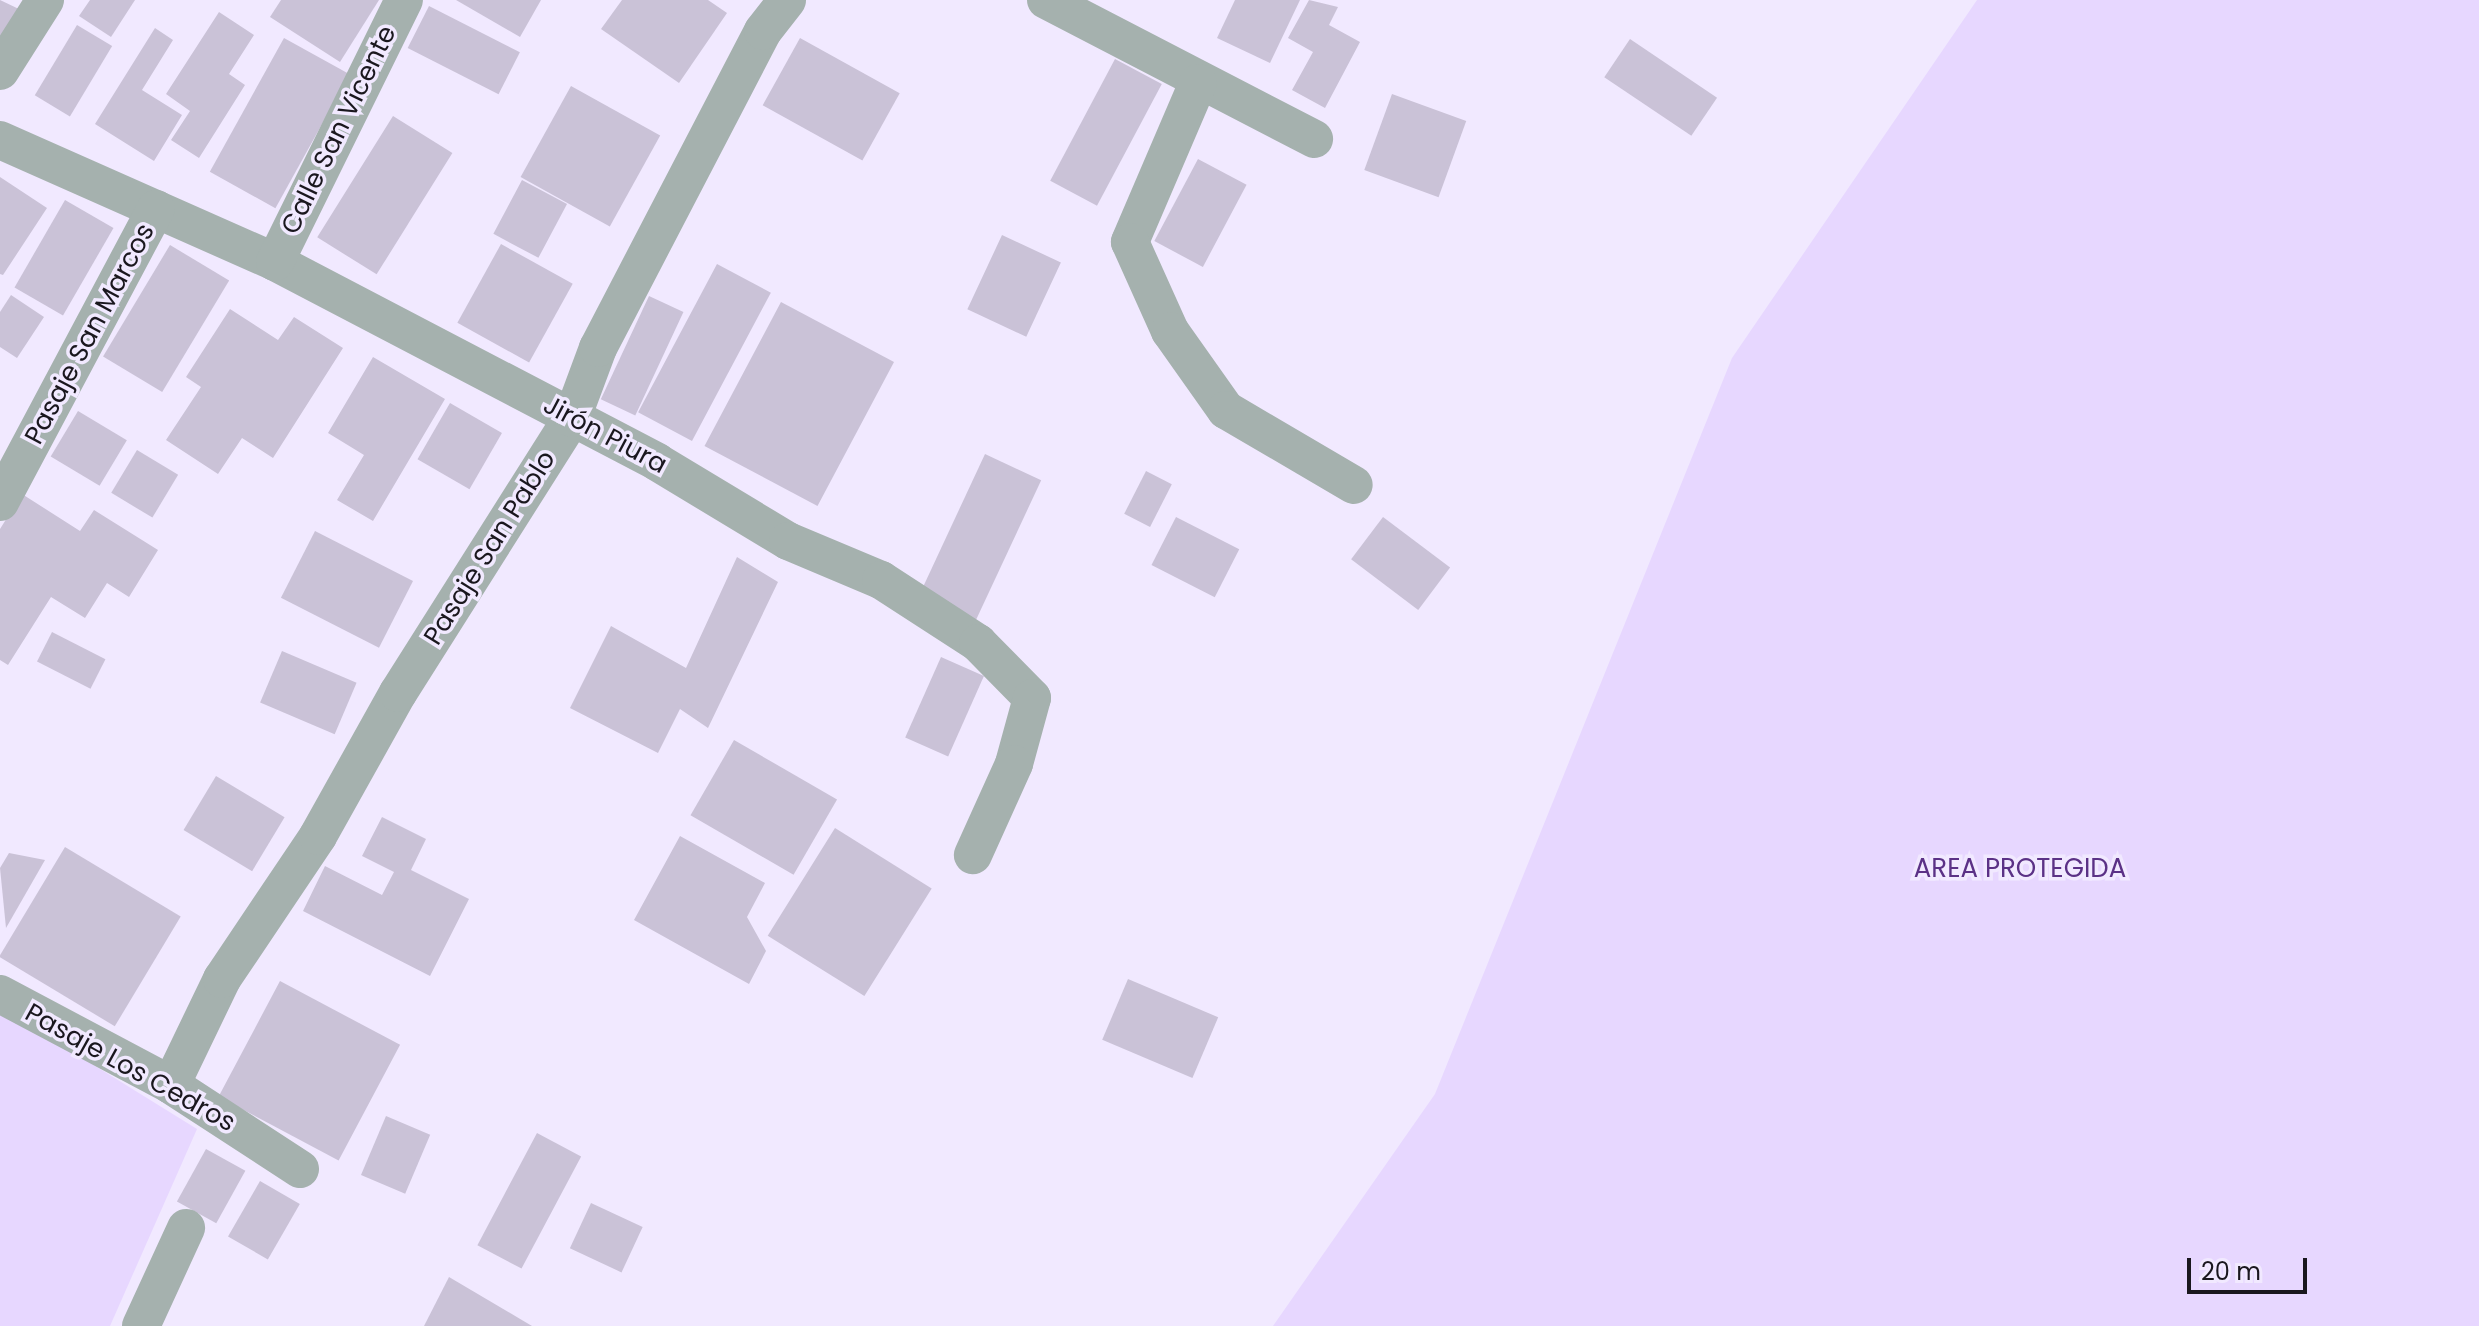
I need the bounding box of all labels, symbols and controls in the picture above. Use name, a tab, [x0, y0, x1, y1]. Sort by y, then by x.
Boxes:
street label: Calle San Vicente	[275, 21, 403, 239]
street label: Pasaje San Marcos	[19, 218, 161, 450]
street label: Jirón Piura	[538, 389, 672, 481]
street label: Pasaje San Pablo	[418, 445, 562, 651]
park label: AREA PROTEGIDA	[1914, 853, 2126, 885]
street label: Pasaje Los Cedros	[20, 997, 240, 1139]
scale bar	[2191, 1242, 2311, 1292]
text: 20 m	[2201, 1255, 2261, 1288]

